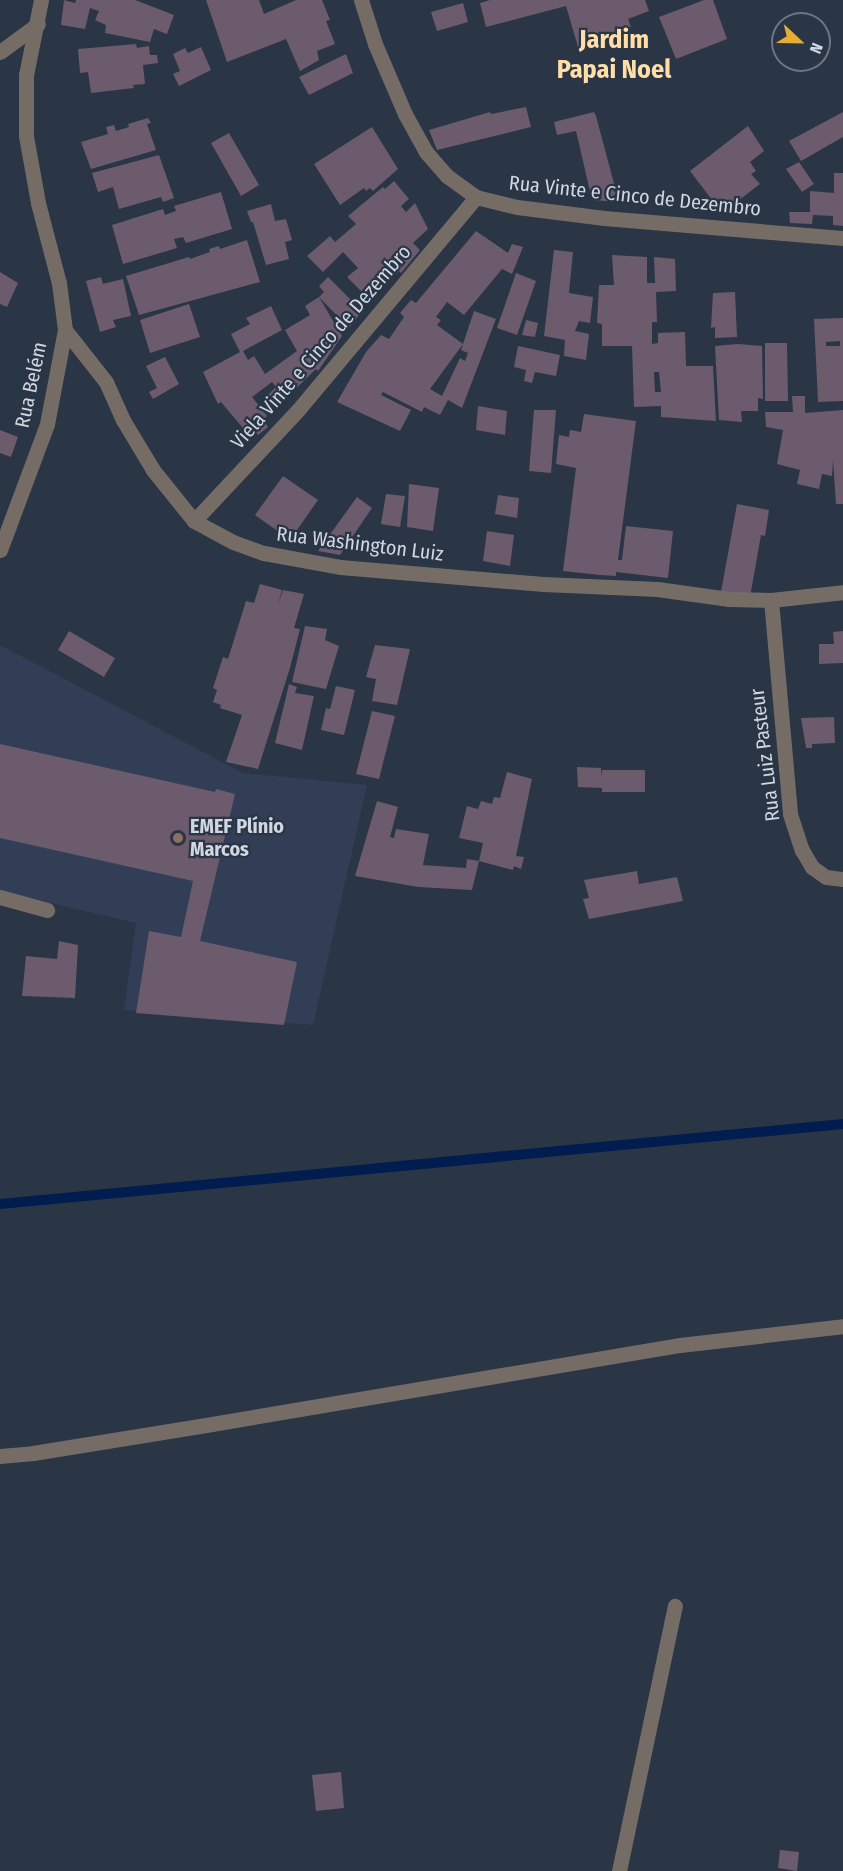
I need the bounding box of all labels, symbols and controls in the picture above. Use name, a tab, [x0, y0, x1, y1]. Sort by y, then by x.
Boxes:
north arrow	[771, 12, 831, 72]
district label: Jardim Papai Noel	[557, 24, 671, 86]
text: N	[806, 40, 827, 56]
street label: Rua Vinte e Cinco de Dezembro	[508, 171, 762, 221]
street label: Viela Vinte e Cinco de Dezembro	[226, 240, 416, 454]
street label: Rua Belém	[10, 340, 52, 430]
street label: Rua Washington Luiz	[275, 522, 445, 566]
street label: Rua Luiz Pasteur	[745, 687, 785, 823]
place label: EMEF Plínio Marcos	[190, 814, 284, 861]
marker: EMEF Plínio Marcos	[171, 831, 185, 845]

